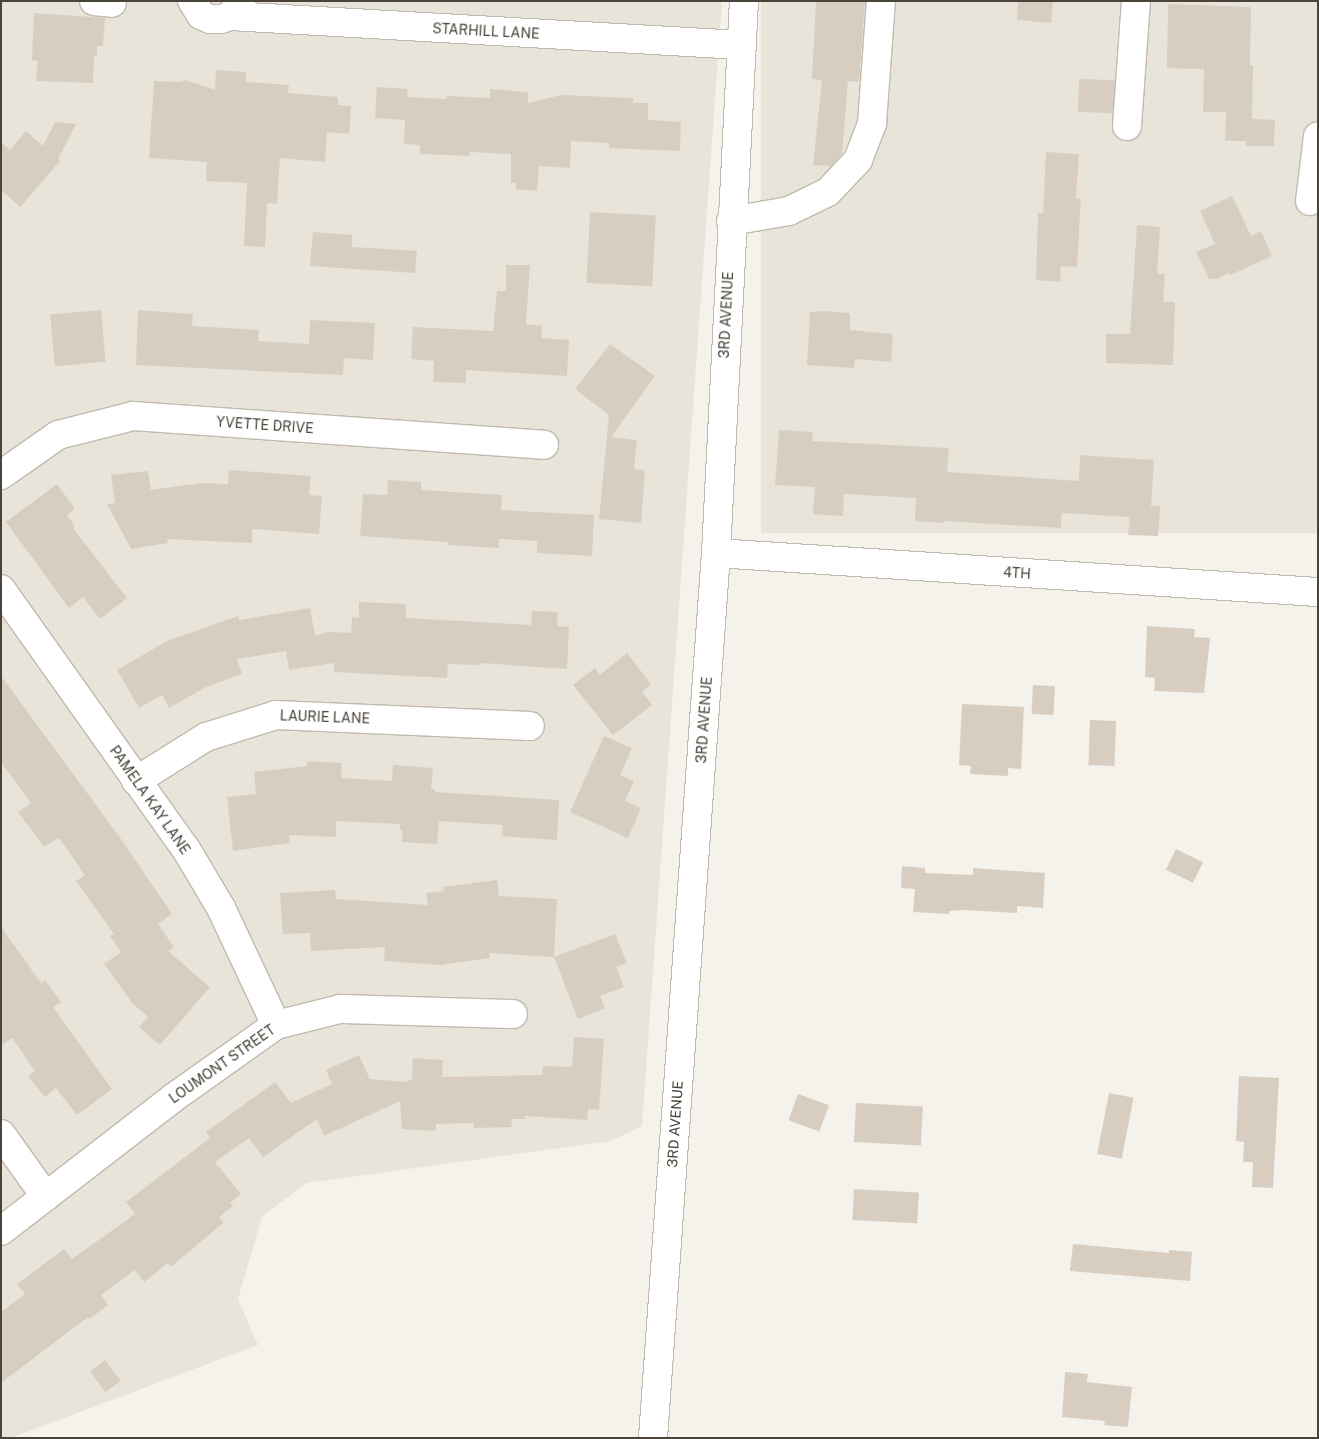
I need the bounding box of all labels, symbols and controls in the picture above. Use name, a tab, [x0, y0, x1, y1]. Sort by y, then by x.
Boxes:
street label: STARHILL LANE	[432, 20, 540, 42]
street label: 3RD AVENUE	[715, 271, 737, 359]
street label: YVETTE DRIVE	[216, 413, 314, 437]
street label: 4TH	[1003, 564, 1031, 582]
street label: 3RD AVENUE	[693, 676, 715, 764]
street label: LAURIE LANE	[279, 707, 371, 727]
street label: PAMELA KAY LANE	[106, 742, 194, 858]
street label: LOUMONT STREET	[166, 1021, 278, 1107]
street label: 3RD AVENUE	[664, 1080, 686, 1168]

